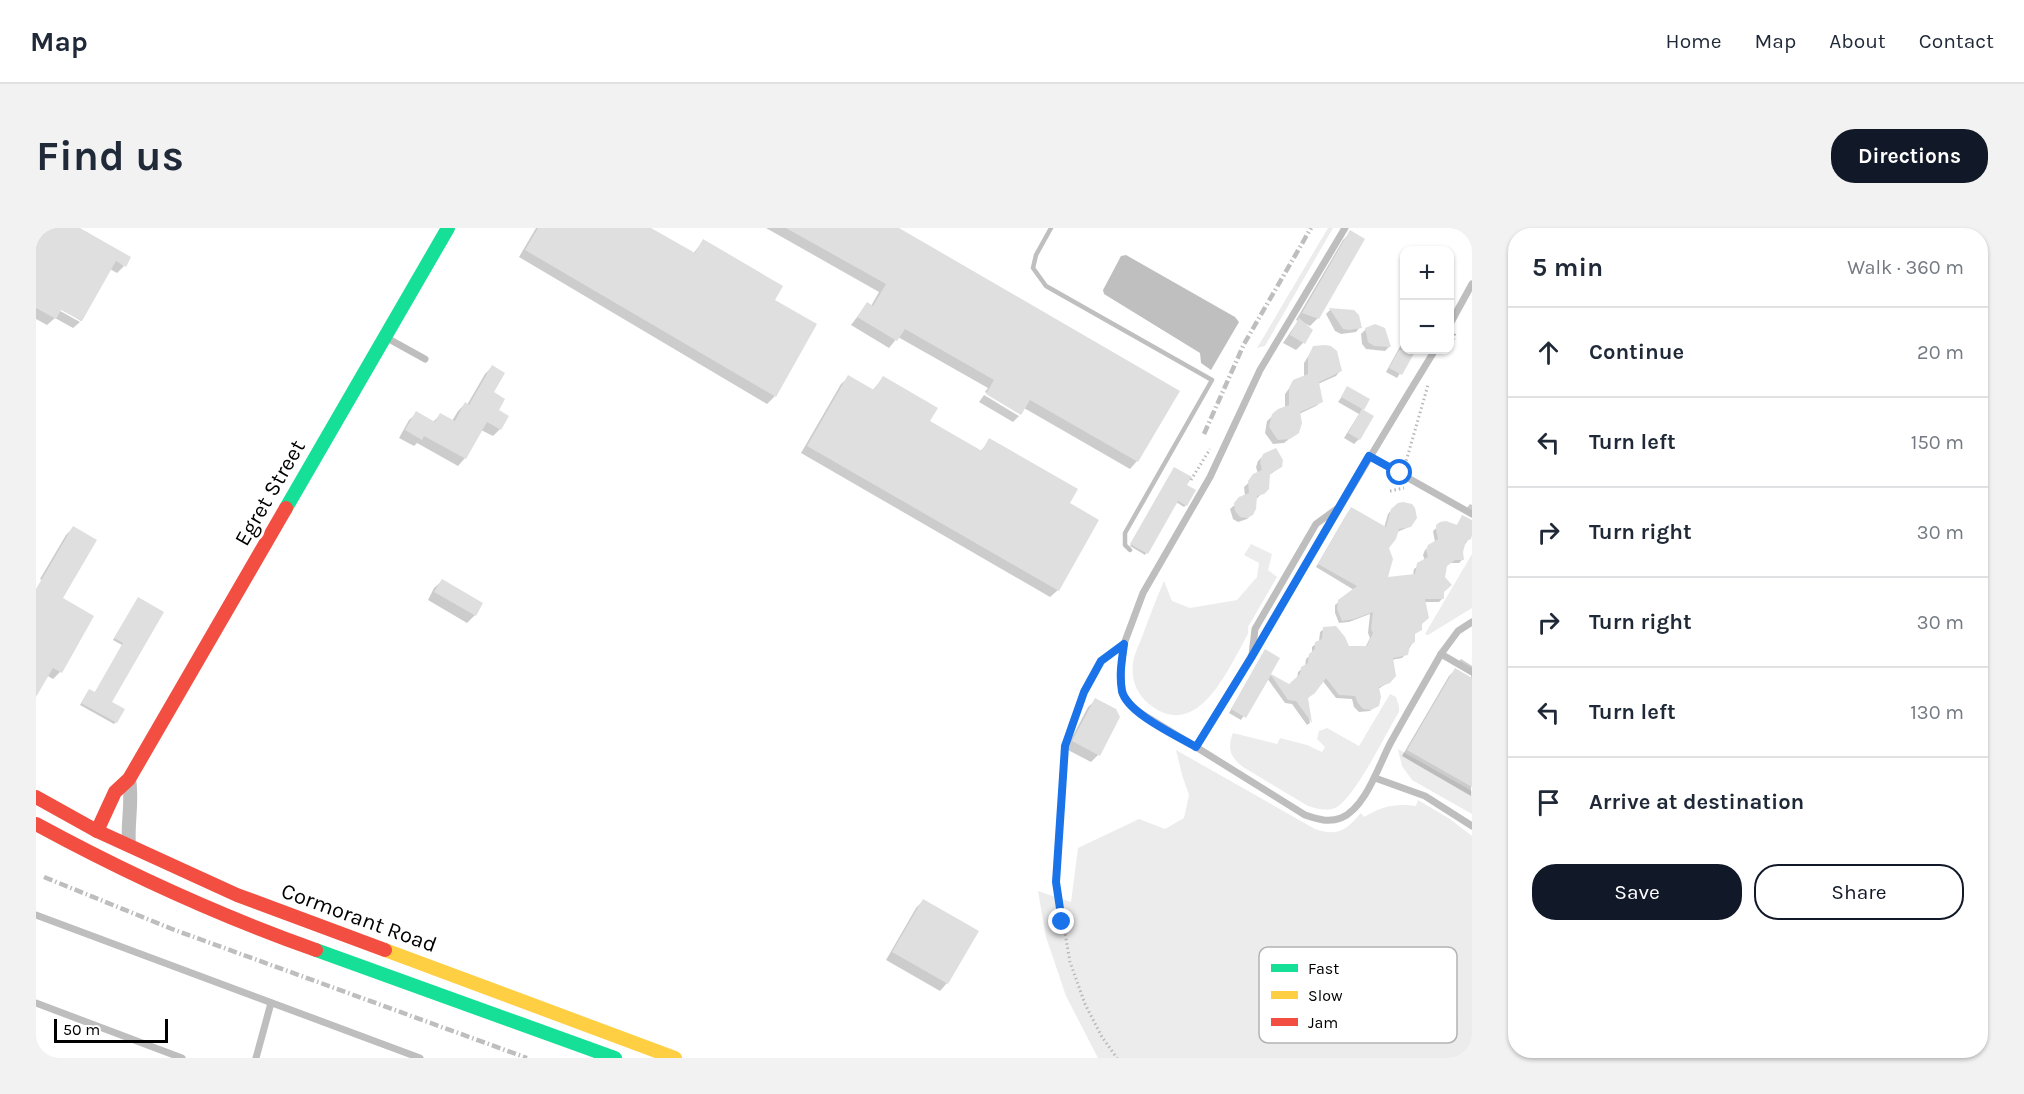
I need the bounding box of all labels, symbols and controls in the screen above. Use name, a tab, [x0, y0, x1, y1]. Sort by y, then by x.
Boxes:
text: Map	[30, 25, 88, 58]
text: Home	[1666, 29, 1722, 53]
text: Map	[1755, 29, 1796, 53]
text: About	[1829, 29, 1886, 53]
text: Contact	[1919, 29, 1994, 53]
button: Directions	[1831, 129, 1988, 183]
text: Find us	[36, 131, 184, 181]
map controls	[1400, 246, 1454, 354]
button: +	[1400, 246, 1454, 300]
text: 5 min	[1532, 252, 1603, 283]
text: Walk · 360 m	[1847, 256, 1964, 279]
button: −	[1400, 300, 1454, 354]
icon: ahead	[1532, 336, 1565, 369]
text: Continue	[1589, 339, 1684, 365]
text: 20 m	[1917, 341, 1964, 364]
icon: left	[1532, 426, 1565, 459]
text: Turn left	[1589, 429, 1676, 455]
text: 150 m	[1911, 431, 1964, 454]
street label: Egret Street	[229, 435, 311, 551]
route start	[1386, 459, 1412, 485]
icon: right	[1532, 516, 1565, 549]
text: Turn right	[1589, 519, 1692, 545]
text: 30 m	[1917, 521, 1964, 544]
icon: right	[1532, 606, 1565, 639]
text: Turn right	[1589, 609, 1692, 635]
text: 30 m	[1917, 611, 1964, 634]
icon: left	[1532, 696, 1565, 729]
text: Turn left	[1589, 699, 1676, 725]
text: 130 m	[1910, 701, 1964, 724]
icon: arrive	[1532, 786, 1565, 819]
text: Arrive at destination	[1589, 789, 1804, 815]
button: Save	[1532, 864, 1742, 920]
button: Share	[1754, 864, 1964, 920]
street label: Cormorant Road	[278, 878, 440, 958]
route end	[1048, 908, 1074, 934]
legend	[1259, 947, 1457, 1043]
text: Fast	[1308, 959, 1339, 978]
text: Slow	[1308, 986, 1343, 1005]
text: Jam	[1308, 1013, 1338, 1032]
scale bar	[54, 1016, 168, 1044]
text: 50 m	[63, 1020, 100, 1039]

